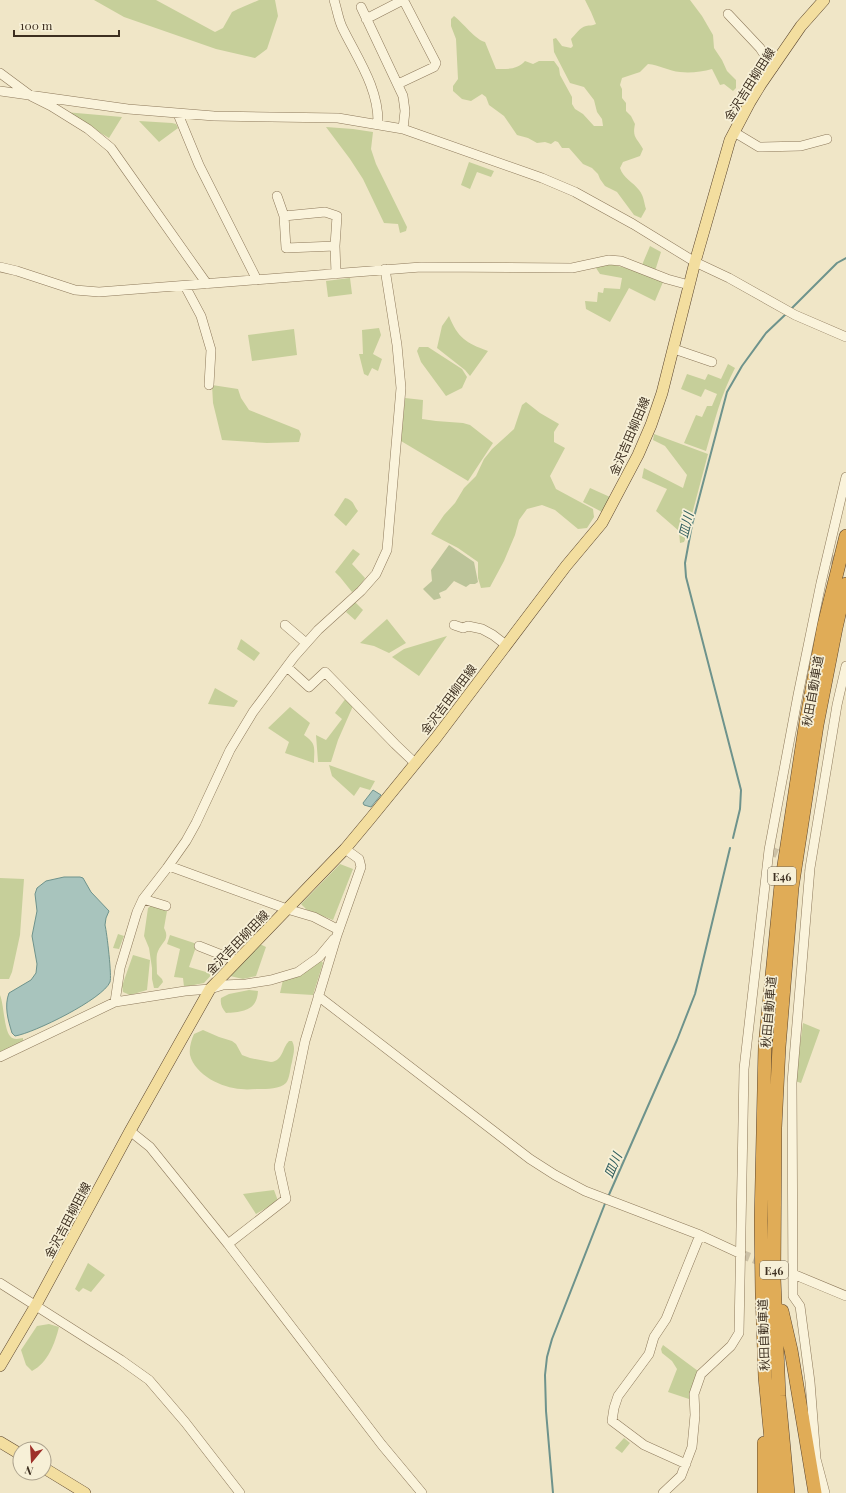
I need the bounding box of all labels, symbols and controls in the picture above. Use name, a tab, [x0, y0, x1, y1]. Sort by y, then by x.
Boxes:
scale bar	[14, 12, 119, 38]
text: 100 m	[20, 17, 53, 33]
street label: 金沢吉田柳田線	[720, 44, 778, 124]
street label: 金沢吉田柳田線	[605, 394, 653, 478]
water label: 皿川	[674, 508, 697, 540]
street label: 秋田自動車道	[798, 654, 826, 728]
street label: 金沢吉田柳田線	[416, 661, 480, 737]
road number: E46	[768, 867, 796, 885]
street label: 金沢吉田柳田線	[202, 906, 272, 978]
street label: 秋田自動車道	[757, 975, 779, 1049]
water label: 皿川	[599, 1148, 626, 1180]
street label: 金沢吉田柳田線	[40, 1179, 94, 1261]
road number: E46	[760, 1261, 788, 1279]
street label: 秋田自動車道	[754, 1299, 772, 1371]
north arrow	[12, 1441, 52, 1481]
text: N	[23, 1463, 35, 1479]

